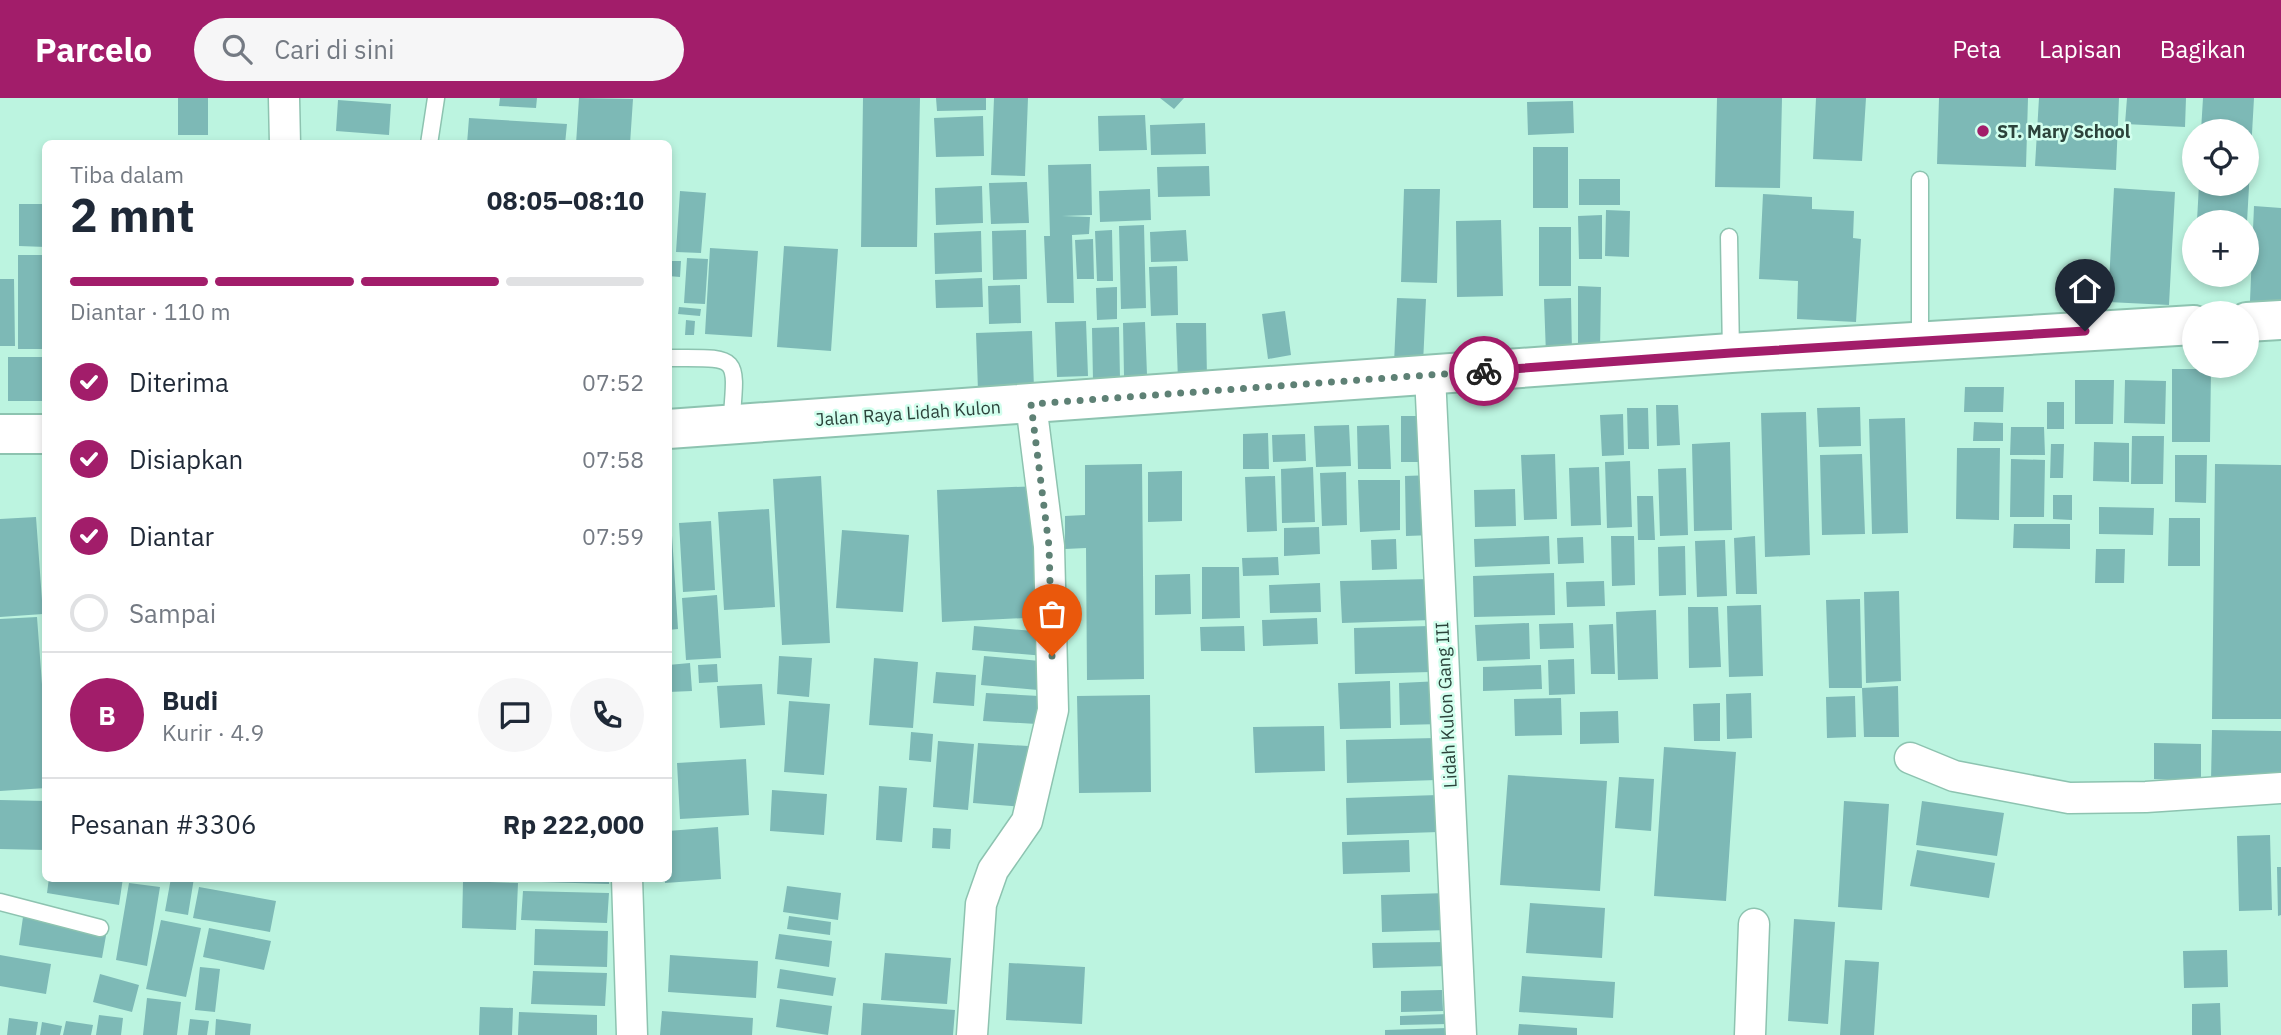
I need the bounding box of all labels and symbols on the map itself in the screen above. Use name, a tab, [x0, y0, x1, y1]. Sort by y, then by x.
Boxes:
place label: ST. Mary School	[1997, 120, 2131, 143]
marker: ST. Mary School	[1975, 123, 1991, 139]
pin	[2055, 259, 2115, 331]
courier	[1449, 336, 1519, 406]
street label: Jalan Raya Lidah Kulon	[814, 395, 1002, 431]
pin	[1022, 584, 1082, 656]
street label: Lidah Kulon Gang III	[1430, 621, 1462, 789]

